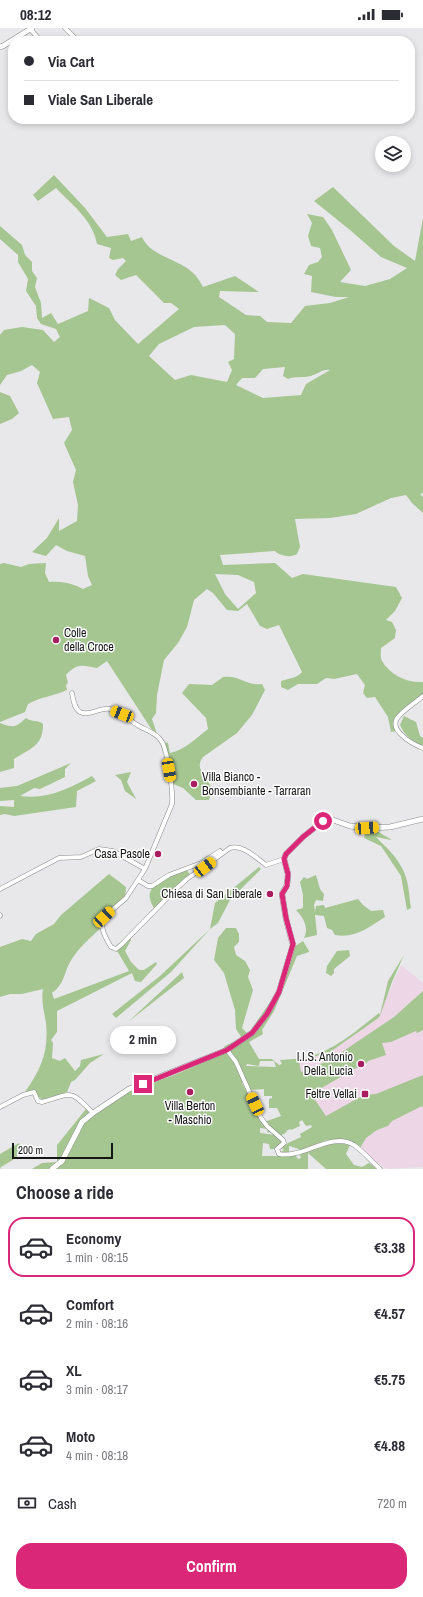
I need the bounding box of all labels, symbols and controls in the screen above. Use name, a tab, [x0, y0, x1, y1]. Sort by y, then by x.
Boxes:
text: 08:12	[20, 4, 51, 25]
text: Via Cart	[48, 51, 94, 72]
text: Viale San Liberale	[48, 89, 153, 110]
map controls	[375, 136, 411, 172]
button: layers	[375, 136, 411, 172]
place label: Colle della Croce	[64, 625, 114, 655]
marker: Colle della Croce	[51, 635, 61, 645]
car	[109, 704, 135, 724]
car	[161, 757, 177, 783]
place label: Villa Bianco - Bonsembiante - Tarraran	[202, 769, 311, 799]
marker: Villa Bianco - Bonsembiante - Tarraran	[189, 779, 199, 789]
route start	[314, 812, 332, 830]
car	[355, 821, 379, 835]
place label: Casa Pasole	[94, 846, 150, 862]
marker: Casa Pasole	[153, 849, 163, 859]
car	[192, 855, 218, 879]
place label: Chiesa di San Liberale	[161, 886, 262, 902]
marker: Chiesa di San Liberale	[265, 889, 275, 899]
car	[91, 904, 117, 930]
callout: 2 min	[110, 1026, 176, 1054]
text: 2 min	[129, 1031, 157, 1048]
place label: I.I.S. Antonio Della Lucia	[297, 1049, 354, 1079]
marker: I.I.S. Antonio Della Lucia	[356, 1059, 366, 1069]
route end	[134, 1075, 152, 1093]
place label: Feltre Vellai	[306, 1086, 357, 1102]
marker: Villa Berton - Maschio	[185, 1087, 195, 1097]
marker: Feltre Vellai	[360, 1089, 370, 1099]
car	[244, 1091, 266, 1117]
place label: Villa Berton - Maschio	[165, 1098, 215, 1128]
scale bar	[12, 1141, 113, 1160]
text: 200 m	[18, 1143, 43, 1157]
text: Choose a ride	[16, 1180, 114, 1205]
text: Economy	[66, 1228, 121, 1249]
icon: car	[18, 1229, 54, 1265]
text: €3.38	[374, 1237, 405, 1258]
text: 1 min · 08:15	[66, 1249, 128, 1266]
text: Comfort	[66, 1294, 114, 1315]
icon: car	[18, 1295, 54, 1331]
text: €4.57	[374, 1303, 405, 1324]
text: 2 min · 08:16	[66, 1315, 128, 1332]
text: XL	[66, 1360, 82, 1381]
icon: car	[18, 1361, 54, 1397]
text: €5.75	[374, 1369, 405, 1390]
text: 3 min · 08:17	[66, 1381, 128, 1398]
text: Moto	[66, 1426, 95, 1447]
icon: car	[18, 1427, 54, 1463]
text: €4.88	[374, 1435, 405, 1456]
text: 4 min · 08:18	[66, 1447, 128, 1464]
icon: cash	[16, 1492, 38, 1514]
text: Cash	[48, 1493, 77, 1514]
text: 720 m	[377, 1495, 407, 1512]
button: Confirm	[16, 1543, 407, 1589]

